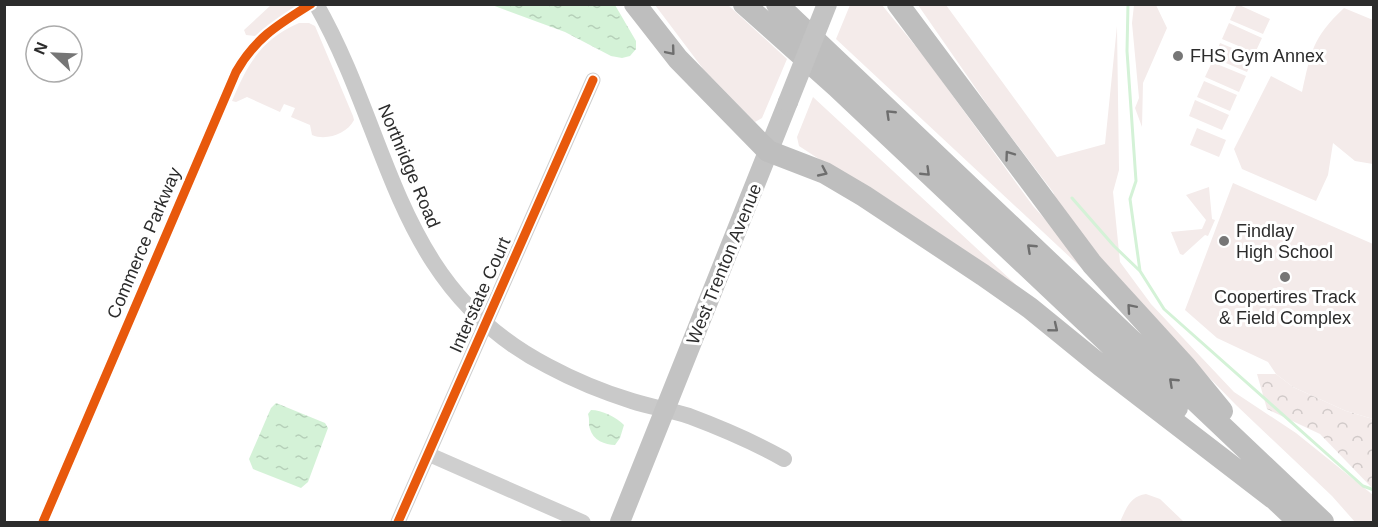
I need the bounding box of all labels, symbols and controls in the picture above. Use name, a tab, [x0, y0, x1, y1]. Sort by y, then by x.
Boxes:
north arrow	[24, 24, 84, 84]
text: N	[31, 40, 51, 57]
one-way arrow	[664, 44, 675, 55]
place label: FHS Gym Annex	[1190, 46, 1324, 66]
marker: FHS Gym Annex	[1171, 49, 1185, 63]
street label: Northridge Road	[374, 101, 444, 231]
one-way arrow	[886, 110, 897, 121]
one-way arrow	[1006, 151, 1017, 162]
one-way arrow	[919, 164, 930, 175]
street label: Commerce Parkway	[103, 165, 185, 321]
one-way arrow	[816, 165, 827, 177]
street label: West Trenton Avenue	[683, 181, 765, 347]
place label: Findlay High School	[1236, 221, 1333, 262]
street label: Interstate Court	[446, 234, 514, 356]
marker: Findlay High School	[1217, 234, 1231, 248]
one-way arrow	[1028, 244, 1038, 255]
marker: Coopertires Track & Field Complex	[1278, 270, 1292, 284]
place label: Coopertires Track & Field Complex	[1214, 287, 1357, 328]
one-way arrow	[1127, 304, 1138, 315]
one-way arrow	[1047, 320, 1058, 331]
one-way arrow	[1170, 378, 1181, 389]

